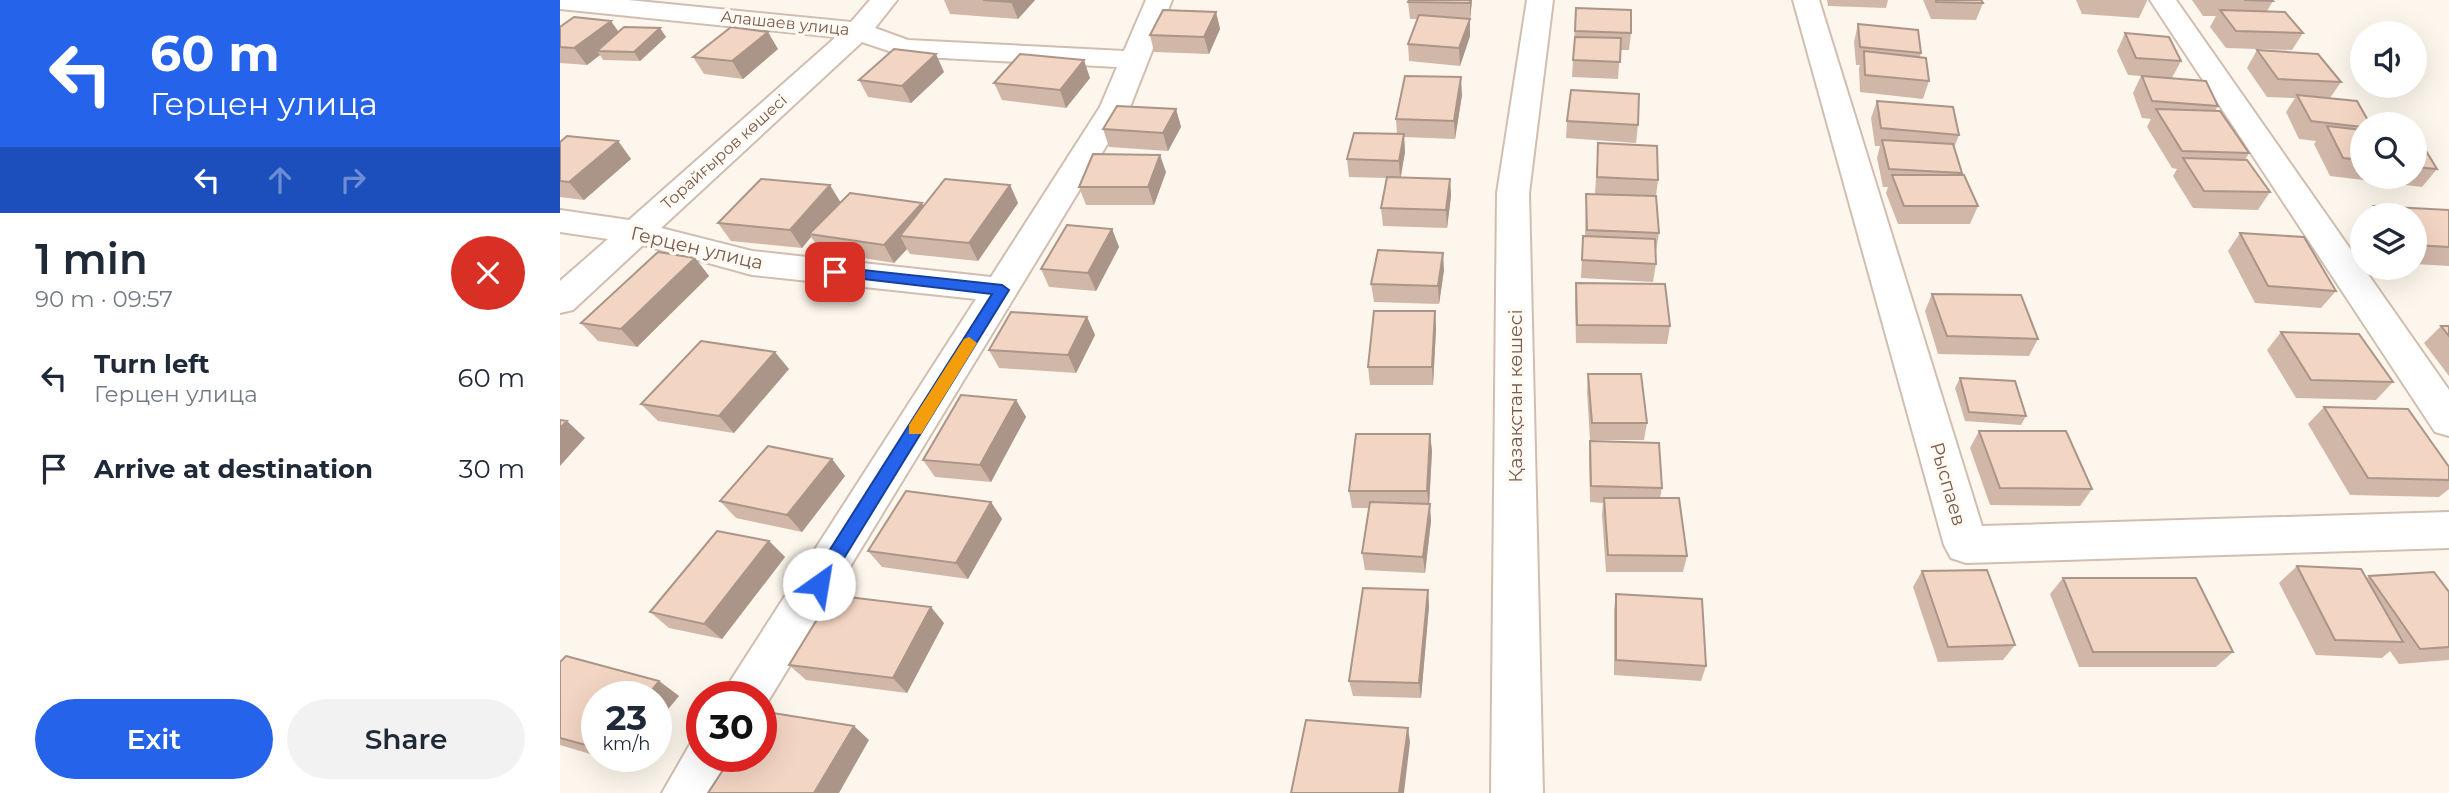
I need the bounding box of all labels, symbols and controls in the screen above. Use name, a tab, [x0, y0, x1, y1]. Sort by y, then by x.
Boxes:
street label: Алашаев улица	[720, 7, 850, 39]
map controls	[2350, 21, 2427, 280]
button: sound	[2350, 21, 2427, 98]
text: 60 m	[150, 24, 280, 83]
icon: left	[35, 28, 126, 119]
text: Герцен улица	[150, 84, 378, 123]
street label: Торайғыров көшесі	[657, 90, 791, 214]
button: search	[2350, 112, 2427, 189]
icon: left	[188, 161, 226, 199]
icon: ahead	[261, 161, 299, 199]
icon: right	[334, 161, 372, 199]
button: layers	[2350, 203, 2427, 280]
street label: Герцен улица	[629, 222, 765, 274]
text: 1 min	[35, 233, 148, 285]
button: close	[451, 236, 525, 310]
pin	[805, 242, 865, 302]
icon: arrive	[816, 253, 854, 291]
text: 90 m · 09:57	[35, 285, 173, 313]
street label: Қазақстан көшесі	[1504, 309, 1527, 483]
text: Turn left	[94, 348, 210, 380]
icon: left	[35, 359, 73, 397]
text: 60 m	[458, 362, 525, 394]
text: Герцен улица	[94, 380, 258, 408]
street label: Рыспаев	[1925, 440, 1971, 528]
icon: arrive	[35, 450, 73, 488]
text: Arrive at destination	[94, 453, 373, 485]
text: 30 m	[459, 453, 525, 485]
position arrow	[782, 547, 856, 621]
speed limit sign: 30	[686, 681, 777, 772]
text: 23	[606, 696, 647, 739]
button: Exit	[35, 699, 273, 779]
button: Share	[287, 699, 525, 779]
text: km/h	[602, 733, 651, 755]

